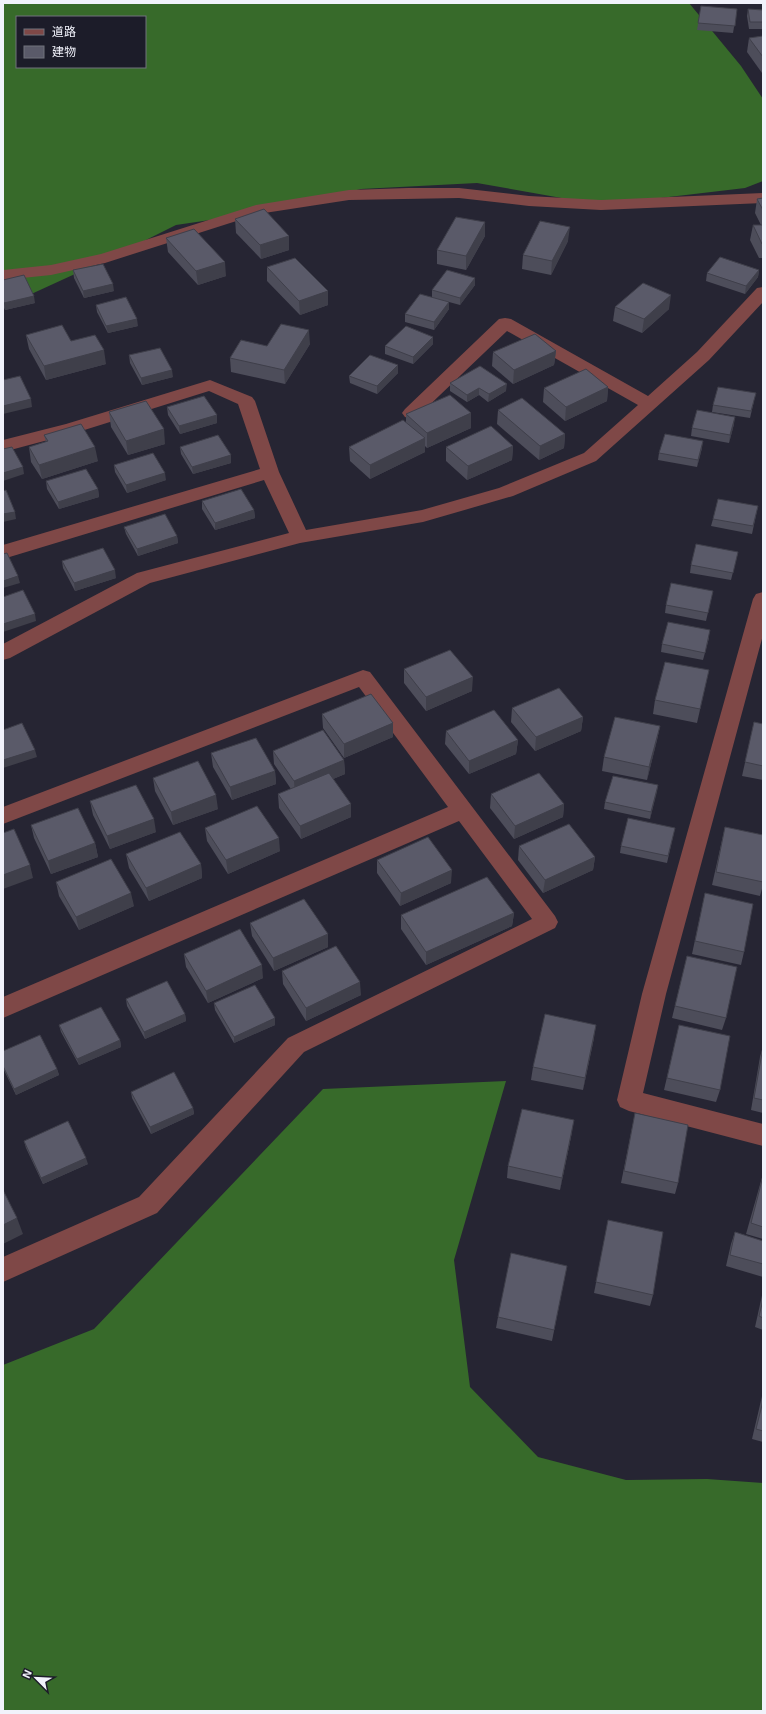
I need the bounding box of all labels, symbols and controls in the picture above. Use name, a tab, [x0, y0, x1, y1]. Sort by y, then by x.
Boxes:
legend	[16, 16, 146, 68]
text: 道路	[52, 24, 76, 38]
text: 建物	[52, 44, 76, 58]
north arrow	[16, 1658, 56, 1698]
text: N	[19, 1667, 34, 1680]

